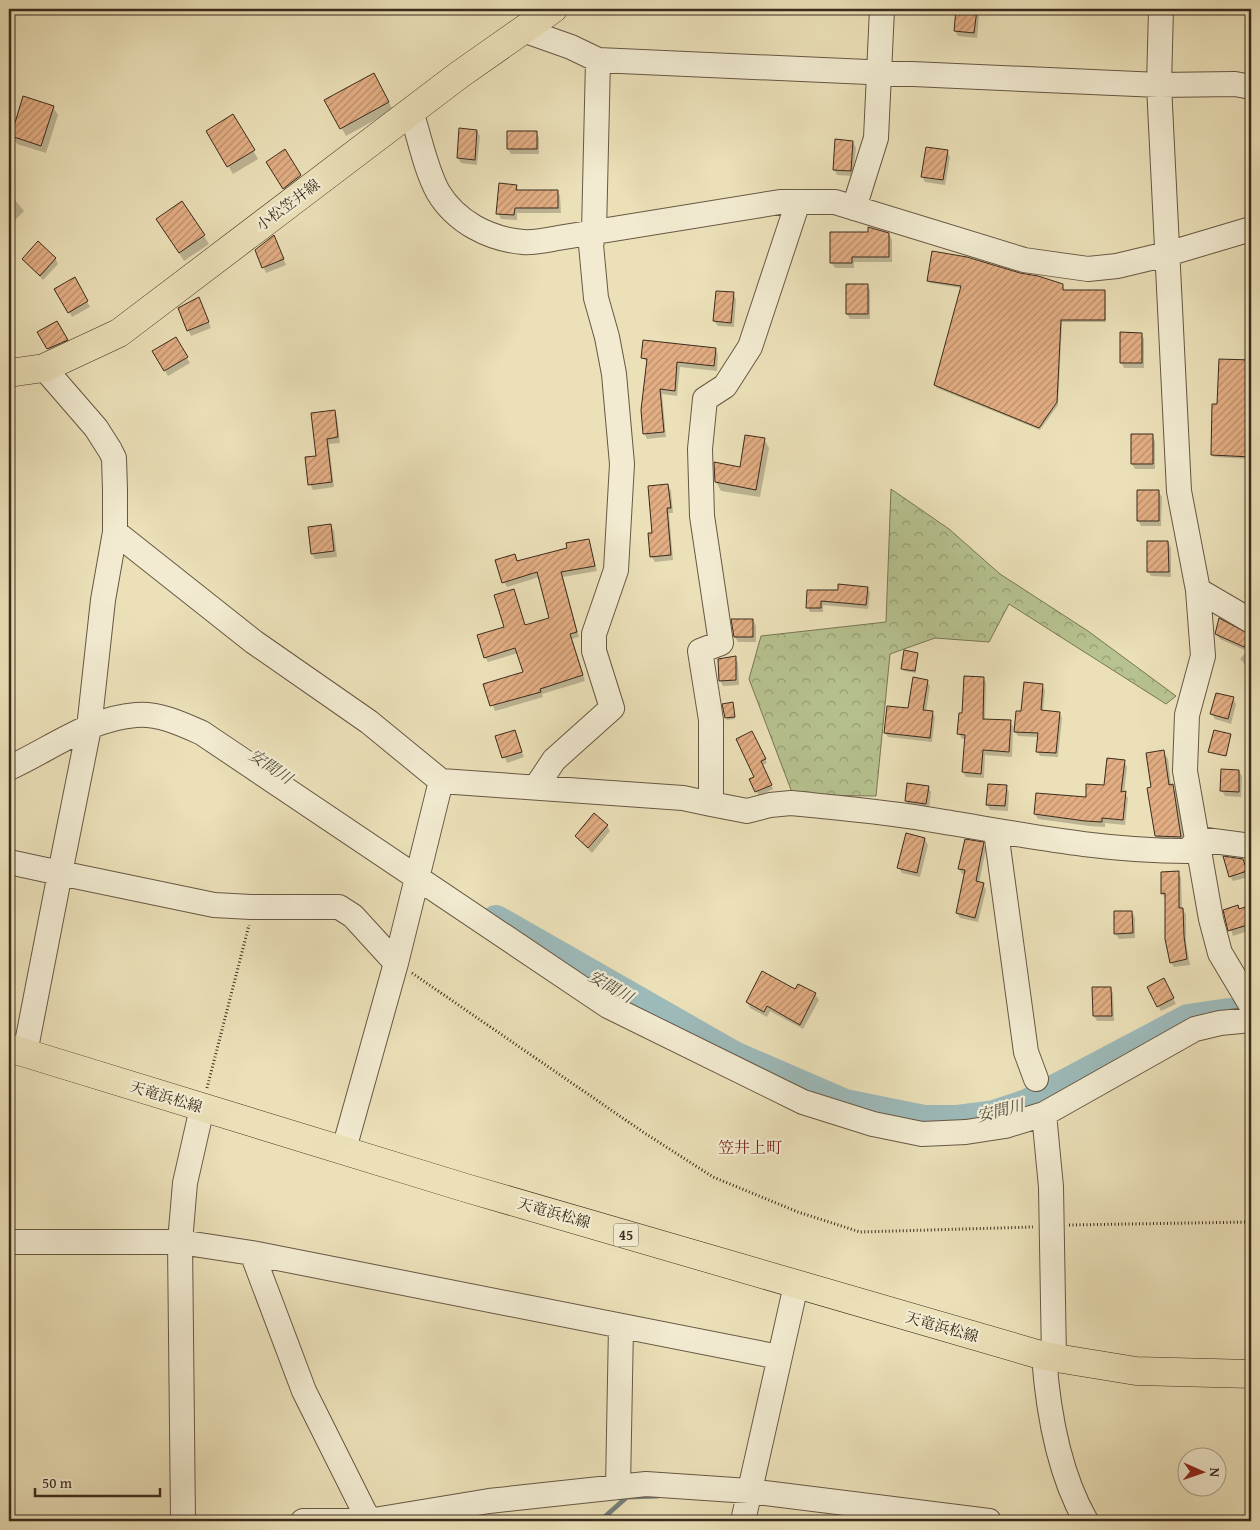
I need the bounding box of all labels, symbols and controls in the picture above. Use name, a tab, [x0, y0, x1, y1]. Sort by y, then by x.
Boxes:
street label: 小松笠井線	[251, 174, 324, 236]
water label: 安間川	[244, 743, 299, 790]
water label: 安間川	[584, 964, 640, 1009]
street label: 天竜浜松線	[127, 1076, 205, 1118]
water label: 安間川	[974, 1092, 1028, 1127]
district label: 笠井上町	[718, 1135, 782, 1159]
street label: 天竜浜松線	[515, 1192, 593, 1233]
road number: 45	[614, 1224, 638, 1246]
street label: 天竜浜松線	[903, 1306, 981, 1347]
north arrow	[1178, 1448, 1228, 1498]
scale bar	[35, 1465, 160, 1497]
text: N	[1205, 1467, 1225, 1478]
text: 50 m	[42, 1472, 73, 1493]

